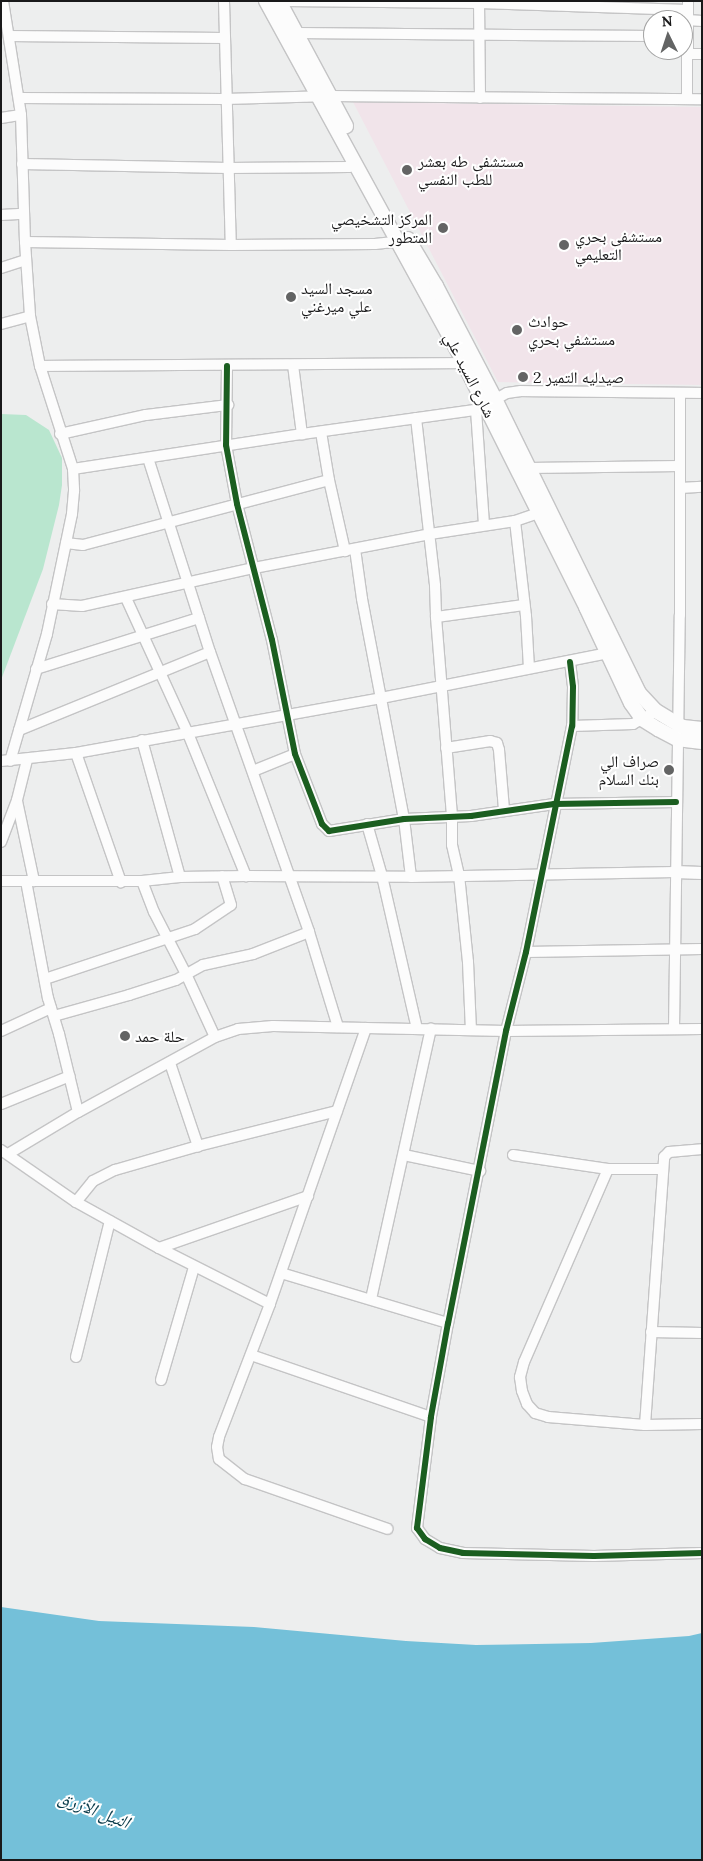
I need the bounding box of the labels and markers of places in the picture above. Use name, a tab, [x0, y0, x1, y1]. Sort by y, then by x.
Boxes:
place label: مستشفى طه بعشر للطب النفسي	[418, 151, 524, 189]
marker: مستشفى طه بعشر للطب النفسي	[400, 163, 414, 177]
place label: المركز التشخيصي المتطور	[331, 209, 432, 247]
marker: المركز التشخيصي المتطور	[436, 221, 450, 235]
place label: مستشفى بحري التعليمي	[575, 226, 662, 264]
marker: مستشفى بحري التعليمي	[557, 238, 571, 252]
place label: مسجد السيد علي ميرغني	[301, 278, 373, 316]
marker: مسجد السيد علي ميرغني	[285, 291, 297, 303]
place label: حوادث مستشفي بحري	[528, 311, 615, 349]
marker: حوادث مستشفي بحري	[510, 323, 524, 337]
place label: صيدليه التمير 2	[533, 367, 624, 387]
marker: صيدليه التمير 2	[517, 371, 529, 383]
place label: صراف الي بنك السلام	[599, 751, 659, 789]
marker: صراف الي بنك السلام	[663, 764, 675, 776]
place label: حلة حمد	[135, 1026, 185, 1046]
marker: حلة حمد	[119, 1030, 131, 1042]

